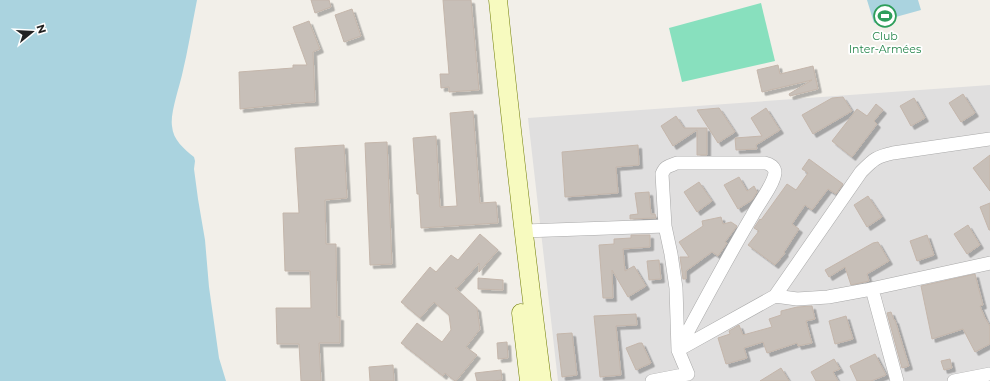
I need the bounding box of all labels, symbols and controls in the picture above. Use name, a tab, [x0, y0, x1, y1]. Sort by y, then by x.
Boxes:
sports icon: Club Inter-Armées	[872, 3, 898, 29]
north arrow	[12, 12, 52, 52]
text: N	[33, 23, 50, 35]
place label: Club Inter-Armées	[849, 29, 922, 56]

